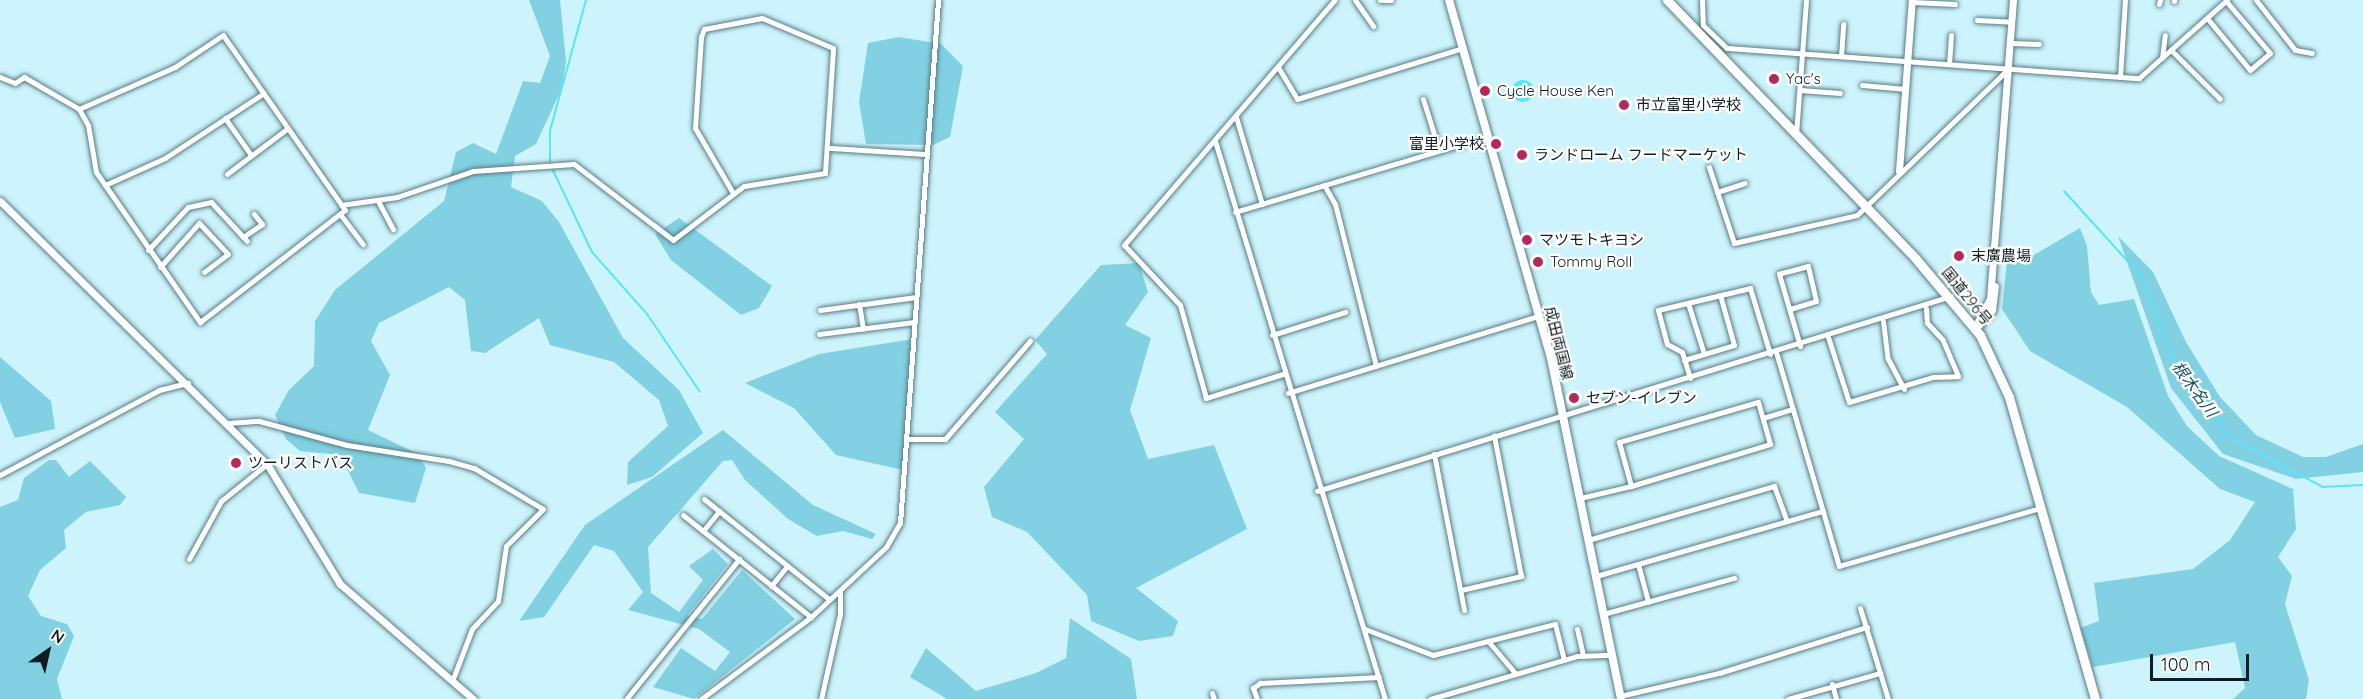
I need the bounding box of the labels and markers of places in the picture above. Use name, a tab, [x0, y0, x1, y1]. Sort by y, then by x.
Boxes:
place label: Yac's	[1786, 70, 1821, 88]
marker: Yac's	[1767, 72, 1781, 86]
place label: Cycle House Ken	[1497, 82, 1614, 100]
marker: Cycle House Ken	[1478, 84, 1492, 98]
place label: 市立富里小学校	[1636, 96, 1741, 114]
marker: 市立富里小学校	[1617, 98, 1631, 112]
place label: 富里小学校	[1409, 135, 1484, 153]
marker: 富里小学校	[1489, 137, 1503, 151]
place label: ランドローム フードマーケット	[1534, 146, 1748, 164]
marker: ランドローム フードマーケット	[1515, 148, 1529, 162]
place label: マツモトキヨシ	[1539, 231, 1644, 249]
marker: マツモトキヨシ	[1520, 233, 1534, 247]
place label: 末廣農場	[1971, 247, 2031, 265]
marker: 末廣農場	[1952, 249, 1966, 263]
place label: Tommy Roll	[1550, 253, 1632, 271]
marker: Tommy Roll	[1531, 255, 1545, 269]
place label: セブン-イレブン	[1586, 389, 1697, 407]
marker: セブン-イレブン	[1567, 391, 1581, 405]
place label: ツーリストバス	[248, 454, 353, 472]
marker: ツーリストバス	[229, 456, 243, 470]

